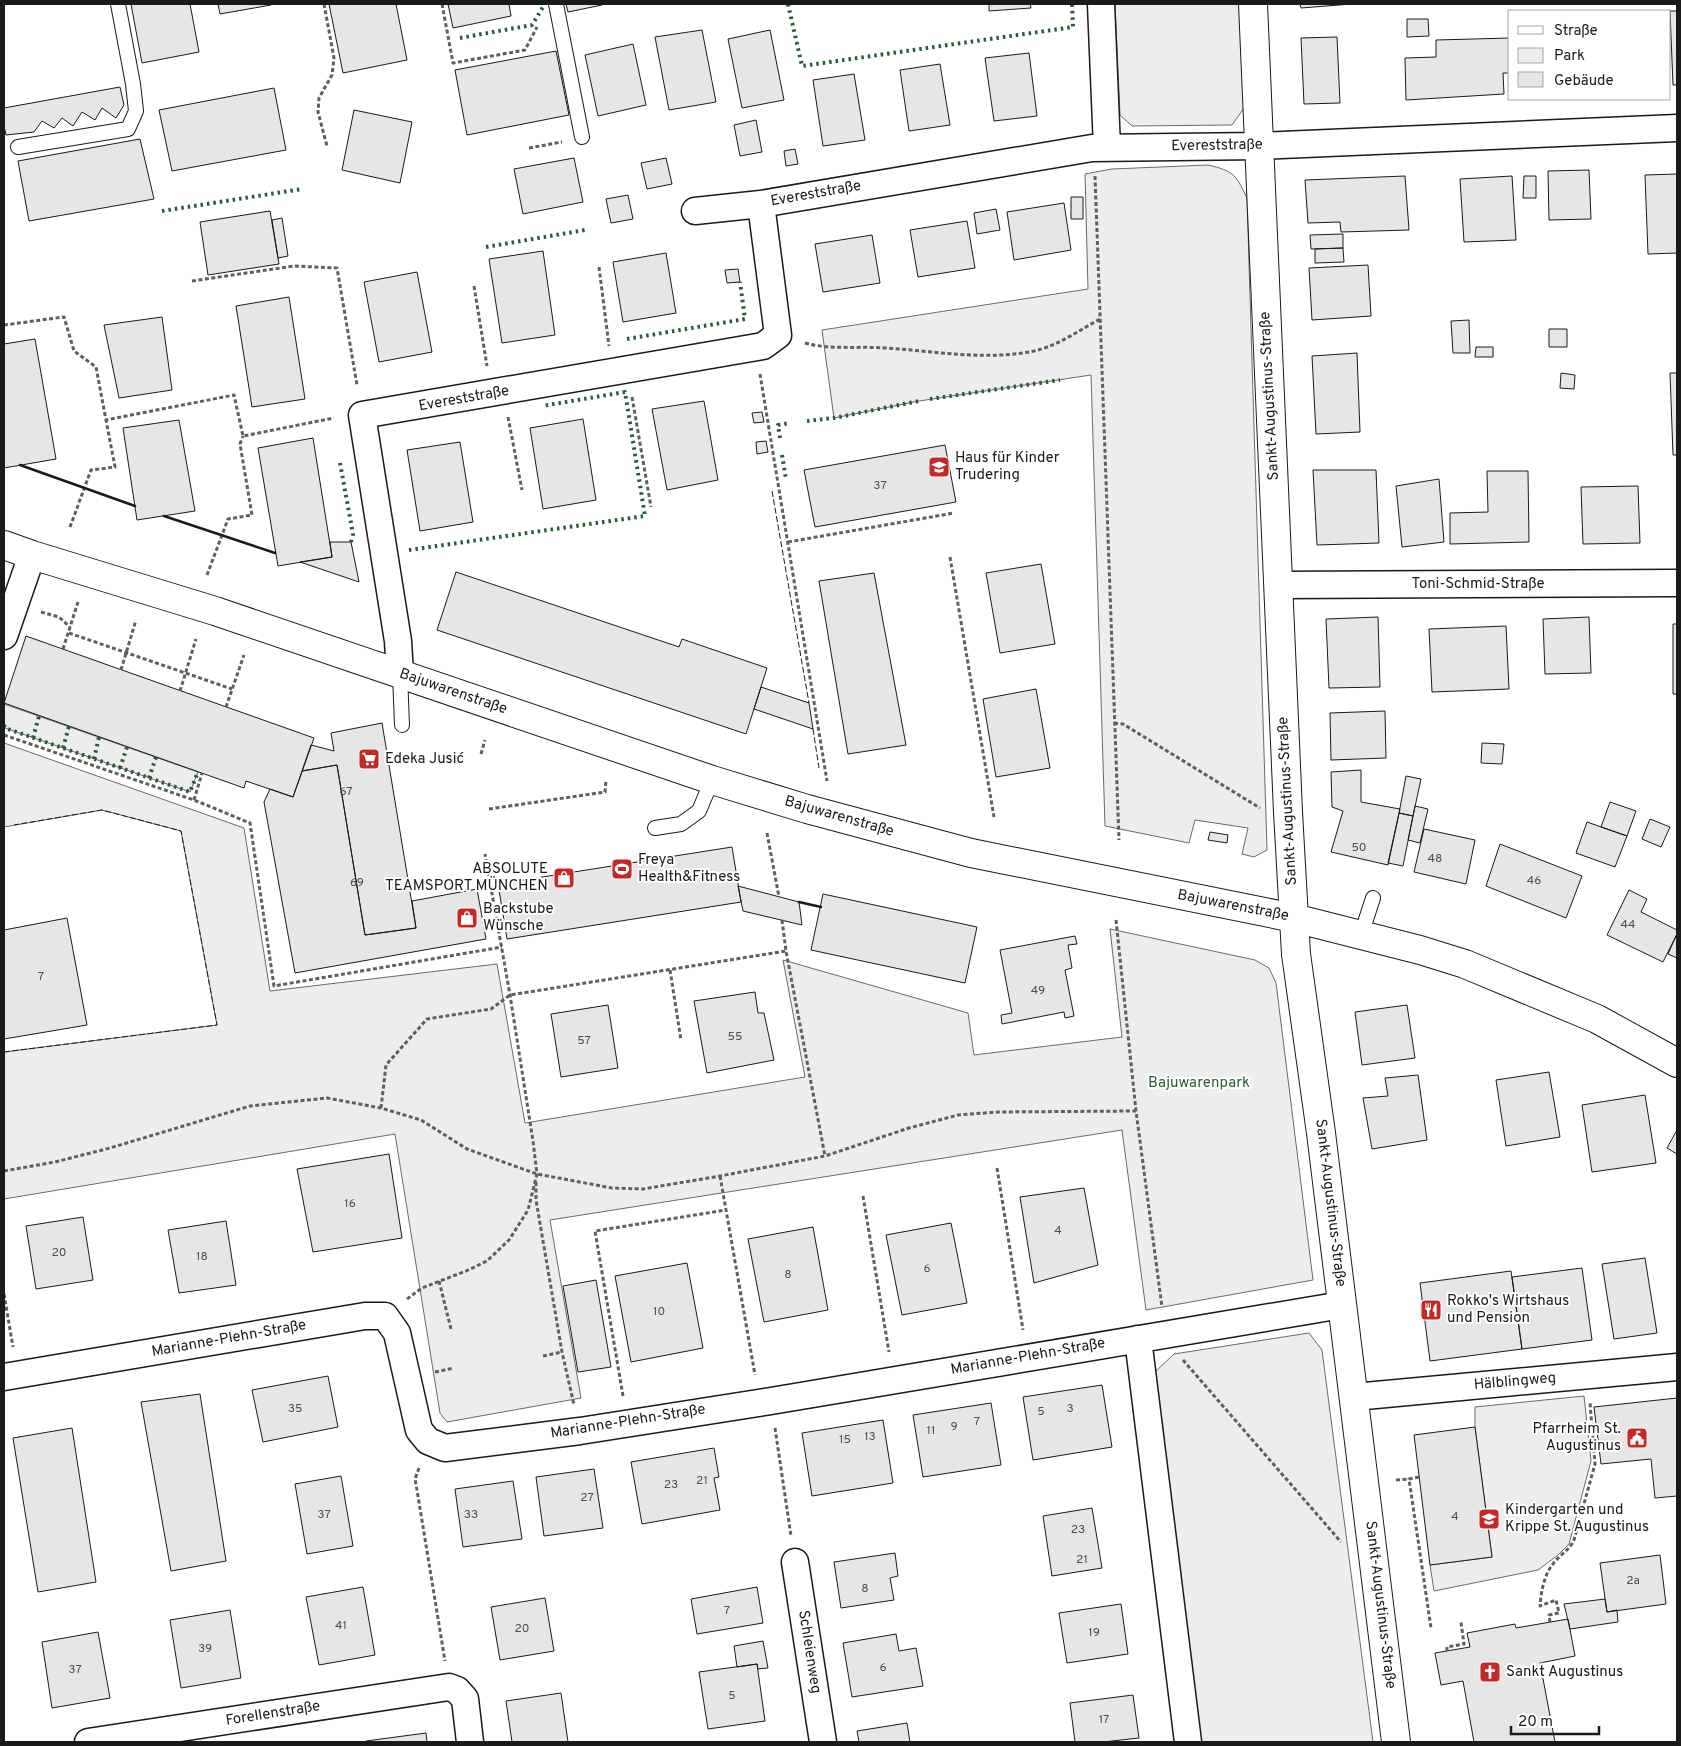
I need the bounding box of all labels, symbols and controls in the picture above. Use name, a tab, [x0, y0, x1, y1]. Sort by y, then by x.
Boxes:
legend	[1508, 10, 1671, 100]
text: Straße	[1554, 22, 1598, 41]
text: Park	[1554, 47, 1585, 66]
text: Gebäude	[1554, 72, 1614, 91]
street label: Evereststraße	[1171, 136, 1263, 156]
street label: Evereststraße	[769, 177, 863, 211]
street label: Sankt-Augustinus-Straße	[1256, 311, 1284, 481]
street label: Evereststraße	[417, 382, 511, 416]
place label: Haus für Kinder Trudering	[955, 449, 1060, 485]
school or university icon: Haus für Kinder Trudering	[927, 455, 951, 479]
house number: 37	[873, 478, 887, 494]
street label: Toni-Schmid-Straße	[1411, 575, 1545, 594]
street label: Bajuwarenstraße	[396, 665, 510, 719]
street label: Sankt-Augustinus-Straße	[1274, 716, 1302, 886]
supermarket icon: Edeka Jusić	[357, 747, 381, 771]
place label: Edeka Jusić	[385, 750, 464, 769]
house number: 67	[339, 784, 353, 800]
street label: Bajuwarenstraße	[782, 792, 896, 842]
house number: 50	[1351, 840, 1367, 856]
place label: Freya Health&Fitness	[638, 851, 740, 887]
house number: 48	[1428, 851, 1442, 867]
sports icon: Freya Health&Fitness	[610, 857, 634, 881]
place label: ABSOLUTE TEAMSPORT MÜNCHEN	[385, 860, 548, 896]
shop icon: ABSOLUTE TEAMSPORT MÜNCHEN	[552, 866, 576, 890]
house number: 46	[1527, 873, 1541, 889]
house number: 69	[350, 875, 364, 891]
street label: Bajuwarenstraße	[1176, 886, 1290, 926]
place label: Backstube Wünsche	[483, 900, 554, 936]
shop icon: Backstube Wünsche	[455, 906, 479, 930]
house number: 44	[1621, 917, 1635, 933]
house number: 7	[38, 969, 44, 985]
house number: 49	[1031, 983, 1045, 999]
house number: 55	[728, 1029, 742, 1045]
house number: 57	[577, 1033, 591, 1049]
park label: Bajuwarenpark	[1148, 1074, 1250, 1093]
street label: Sankt-Augustinus-Straße	[1310, 1118, 1350, 1288]
house number: 16	[344, 1196, 356, 1212]
house number: 4	[1054, 1223, 1062, 1239]
house number: 20	[51, 1245, 67, 1261]
house number: 18	[196, 1249, 208, 1265]
house number: 6	[923, 1261, 931, 1277]
house number: 8	[784, 1267, 792, 1283]
place label: Rokko's Wirtshaus und Pension	[1447, 1292, 1569, 1328]
restaurant icon: Rokko's Wirtshaus und Pension	[1419, 1298, 1443, 1322]
house number: 10	[653, 1304, 665, 1320]
street label: Marianne-Plehn-Straße	[150, 1316, 308, 1362]
street label: Marianne-Plehn-Straße	[949, 1334, 1107, 1380]
street label: Hälblingweg	[1473, 1369, 1557, 1395]
street label: Marianne-Plehn-Straße	[549, 1400, 707, 1444]
house number: 35	[288, 1401, 302, 1417]
house number: 3	[1066, 1401, 1074, 1417]
house number: 5	[1037, 1404, 1045, 1420]
house number: 7	[974, 1414, 980, 1430]
house number: 9	[950, 1419, 958, 1435]
place label: Pfarrheim St. Augustinus	[1533, 1420, 1621, 1456]
house number: 11	[927, 1423, 935, 1439]
public building icon: Pfarrheim St. Augustinus	[1625, 1426, 1649, 1450]
house number: 13	[864, 1429, 876, 1445]
house number: 15	[839, 1432, 851, 1448]
house number: 21	[696, 1473, 708, 1489]
house number: 23	[664, 1477, 678, 1493]
house number: 27	[580, 1490, 594, 1506]
place label: Kindergarten und Krippe St. Augustinus	[1505, 1501, 1649, 1537]
house number: 37	[317, 1507, 331, 1523]
house number: 33	[464, 1507, 478, 1523]
school or university icon: Kindergarten und Krippe St. Augustinus	[1477, 1507, 1501, 1531]
house number: 4	[1451, 1509, 1459, 1525]
street label: Sankt-Augustinus-Straße	[1360, 1520, 1400, 1690]
house number: 23	[1071, 1522, 1085, 1538]
house number: 21	[1076, 1552, 1088, 1568]
house number: 2a	[1626, 1573, 1640, 1589]
house number: 8	[861, 1581, 869, 1597]
house number: 7	[724, 1603, 730, 1619]
street label: Schleienweg	[793, 1609, 825, 1695]
house number: 41	[335, 1618, 347, 1634]
house number: 20	[514, 1621, 530, 1637]
house number: 19	[1088, 1625, 1100, 1641]
house number: 39	[198, 1641, 212, 1657]
house number: 6	[879, 1660, 887, 1676]
church icon: Sankt Augustinus	[1478, 1660, 1502, 1684]
house number: 37	[68, 1662, 82, 1678]
place label: Sankt Augustinus	[1506, 1663, 1623, 1682]
house number: 5	[728, 1688, 736, 1704]
street label: Forellenstraße	[224, 1697, 322, 1731]
scale bar	[1511, 1704, 1598, 1736]
house number: 17	[1099, 1712, 1109, 1728]
text: 20 m	[1518, 1713, 1553, 1732]

